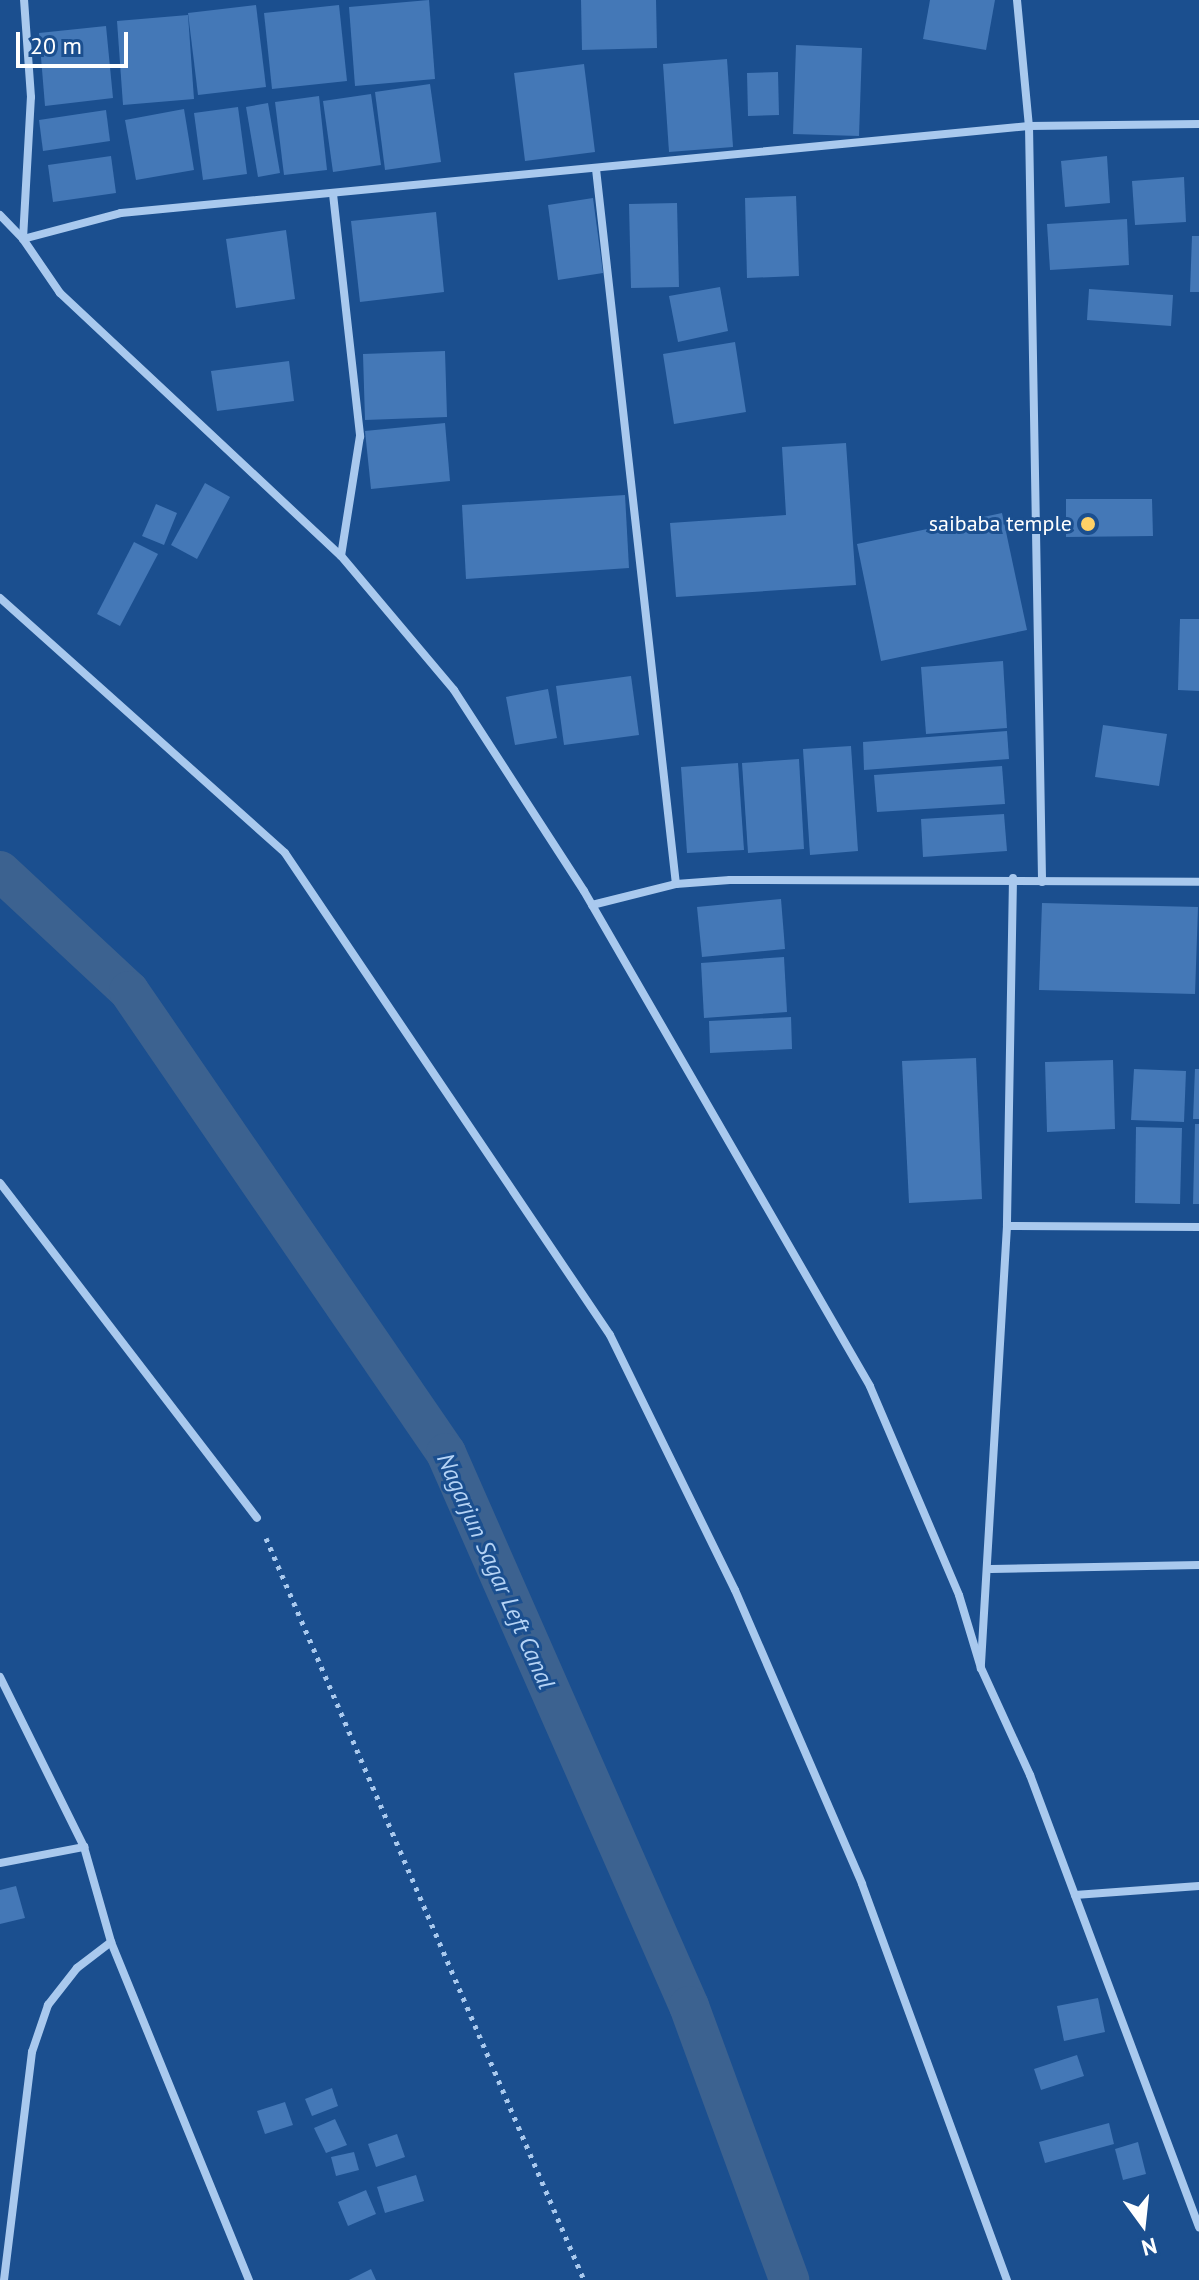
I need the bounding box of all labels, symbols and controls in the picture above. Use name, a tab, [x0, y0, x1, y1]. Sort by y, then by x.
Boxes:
scale bar	[20, 16, 132, 66]
text: 20 m	[30, 30, 82, 61]
place label: saibaba temple	[929, 511, 1072, 537]
marker: saibaba temple	[1079, 515, 1097, 533]
water label: Nagarjun Sagar Left Canal	[431, 1448, 561, 1694]
north arrow	[1103, 2184, 1183, 2264]
text: N	[1139, 2232, 1160, 2263]

